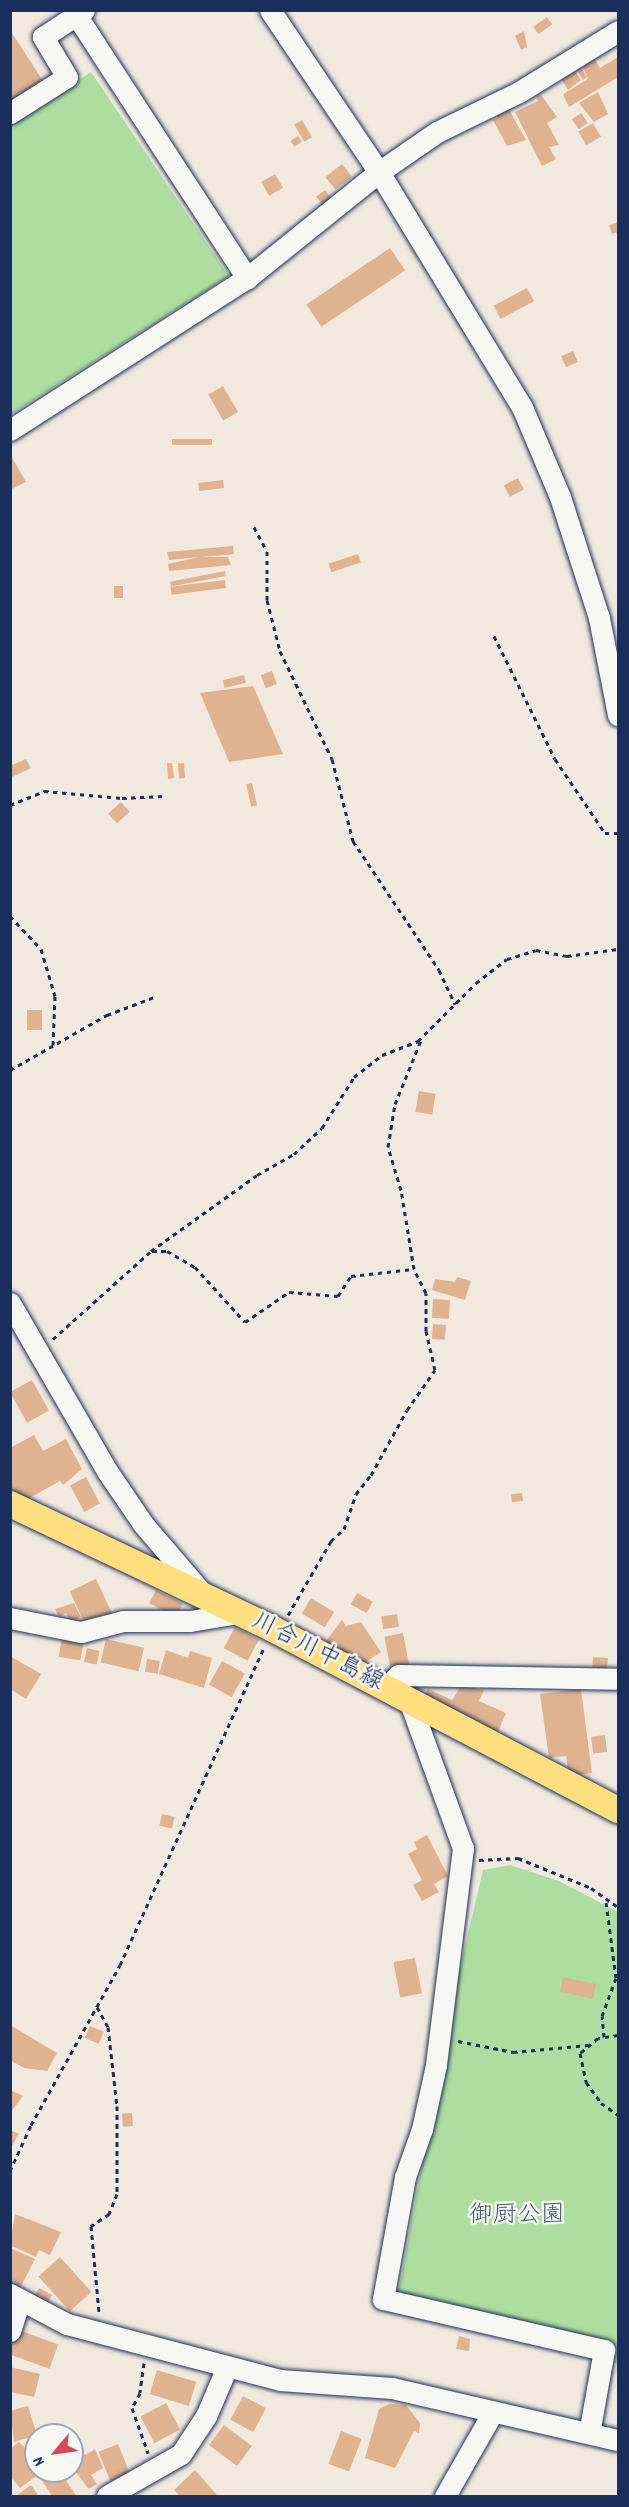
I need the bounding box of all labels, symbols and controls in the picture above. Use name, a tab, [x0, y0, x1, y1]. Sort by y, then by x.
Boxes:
street label: 川合川中島線	[246, 1607, 388, 1699]
park label: 御厨公園	[469, 2203, 565, 2231]
north arrow	[24, 2423, 84, 2483]
text: N	[28, 2452, 52, 2470]

